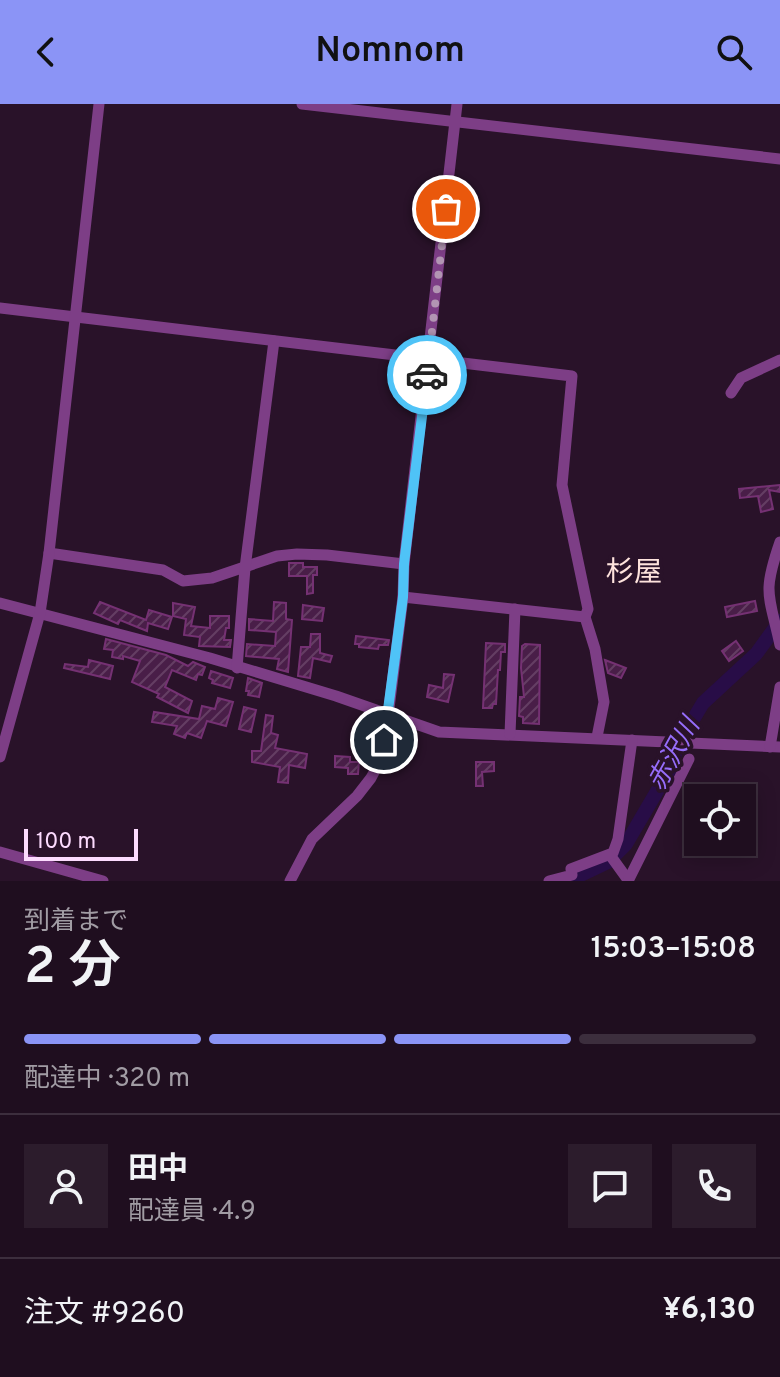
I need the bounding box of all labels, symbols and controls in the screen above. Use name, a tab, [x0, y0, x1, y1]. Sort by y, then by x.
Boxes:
text: Nomnom	[315, 29, 465, 75]
icon: back	[24, 30, 68, 74]
icon: search	[712, 30, 756, 74]
pin	[412, 175, 480, 243]
icon: bag	[424, 187, 468, 231]
courier	[387, 335, 467, 415]
icon: car	[405, 353, 449, 397]
district label: 杉屋	[606, 556, 662, 592]
pin	[350, 706, 418, 774]
water label: 赤沢川	[642, 710, 710, 797]
icon: home	[362, 718, 406, 762]
map controls	[684, 784, 756, 856]
button: locate	[684, 784, 756, 856]
scale bar	[24, 825, 138, 861]
text: 100 m	[36, 829, 96, 856]
text: 到着まで	[24, 906, 128, 939]
text: 15:03–15:08	[591, 931, 756, 968]
text: 2 分	[24, 936, 121, 1002]
text: 配達中 · 320 m	[24, 1063, 190, 1096]
button: person	[24, 1144, 108, 1228]
button: chat	[568, 1144, 652, 1228]
button: phone	[672, 1144, 756, 1228]
text: 田中	[128, 1152, 188, 1189]
text: 配達員 · 4.9	[128, 1196, 256, 1229]
text: ¥6,130	[663, 1292, 756, 1329]
text: 注文 #9260	[24, 1296, 185, 1333]

